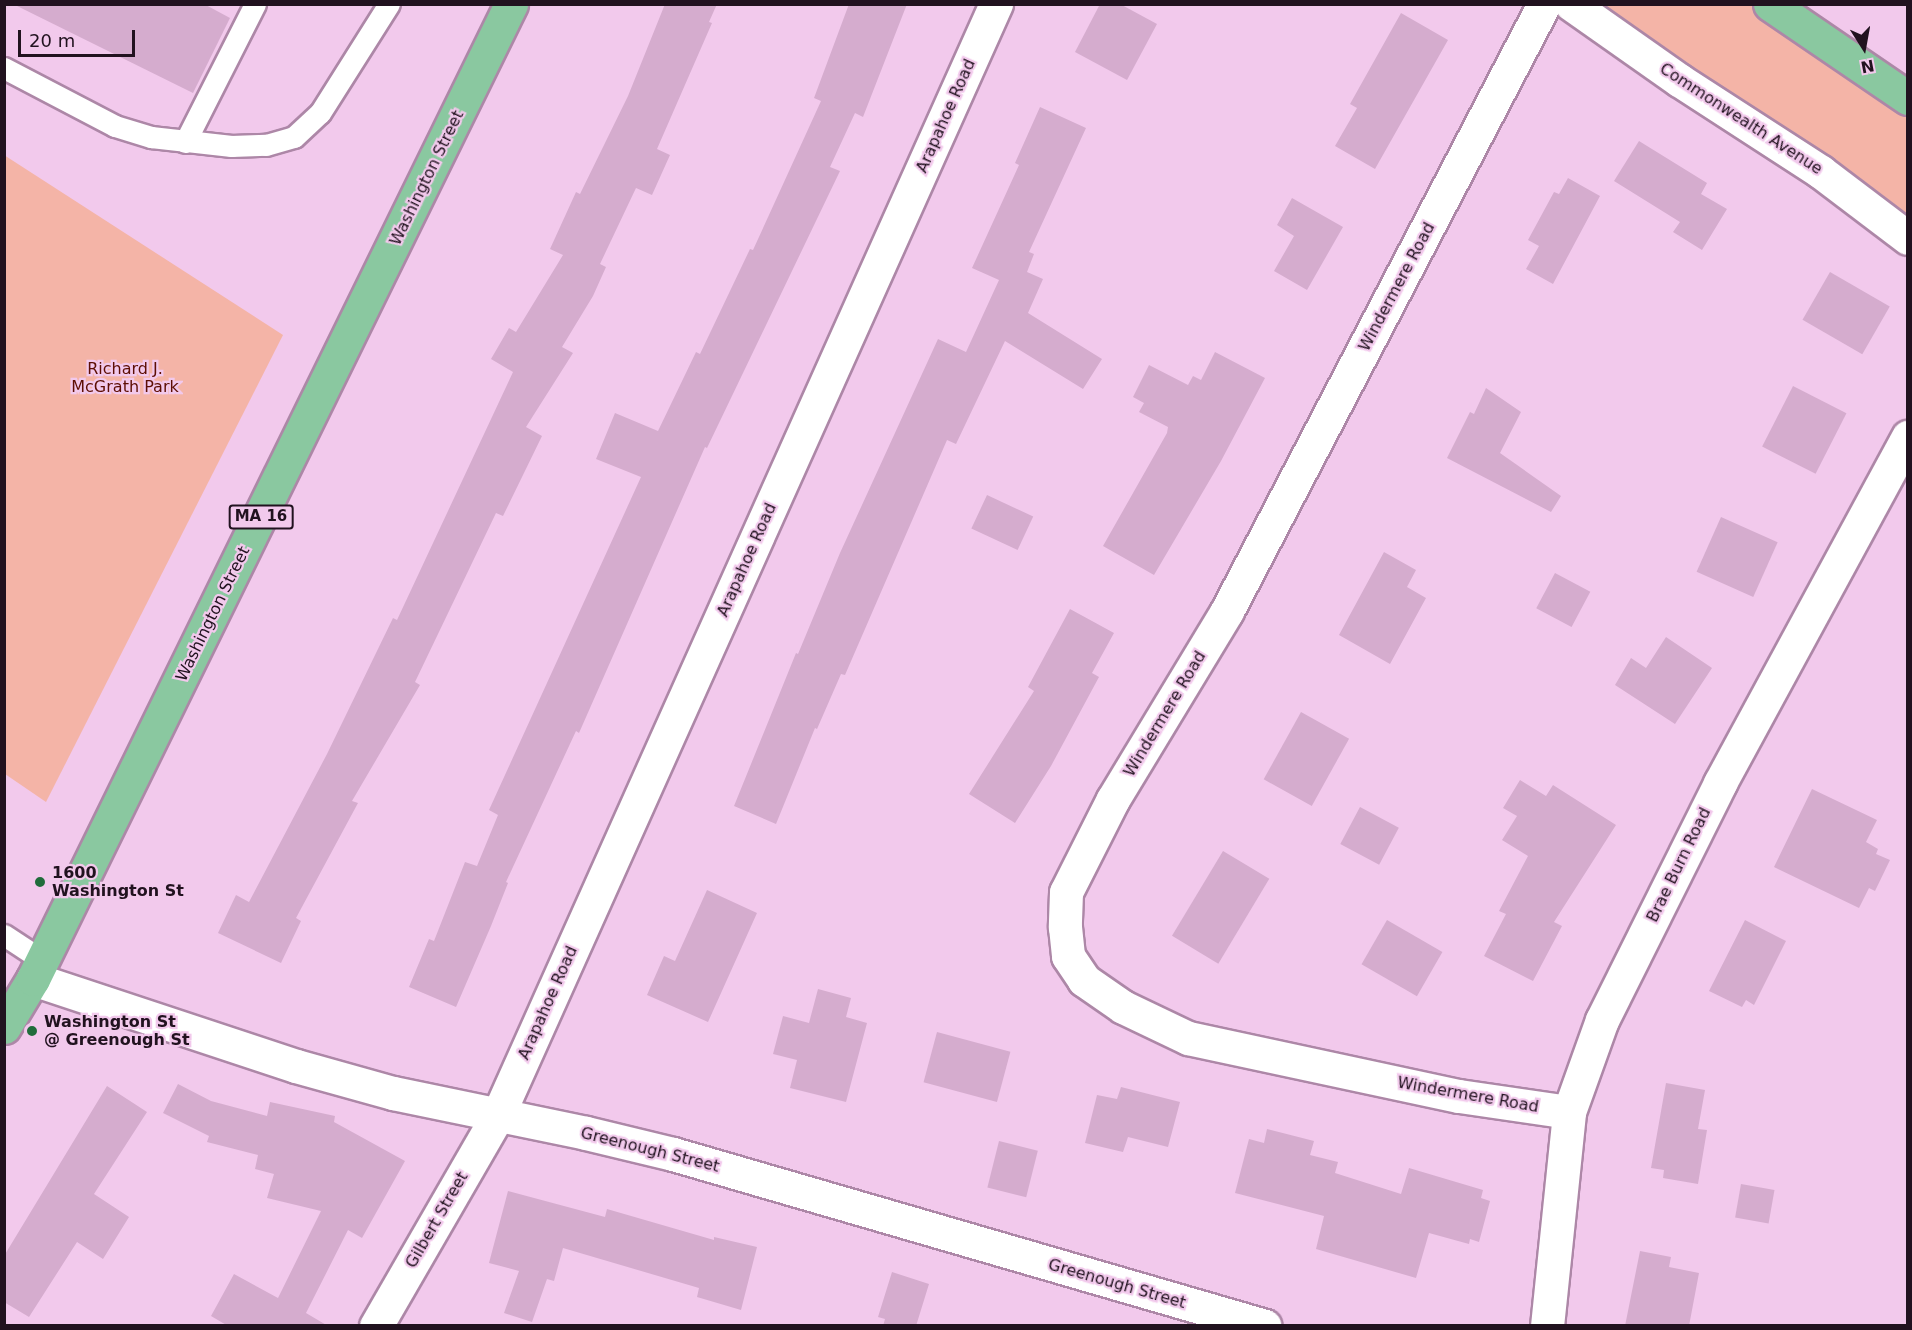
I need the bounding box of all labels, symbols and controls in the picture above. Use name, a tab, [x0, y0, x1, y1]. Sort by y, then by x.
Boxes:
scale bar	[21, 18, 138, 56]
north arrow	[1834, 18, 1894, 78]
text: 20 m	[29, 30, 75, 51]
street label: Arapahoe Road	[912, 56, 980, 176]
text: N	[1859, 56, 1876, 77]
street label: Commonwealth Avenue	[1656, 59, 1826, 179]
street label: Washington Street	[386, 107, 468, 249]
street label: Windermere Road	[1355, 219, 1439, 355]
park label: Richard J. McGrath Park	[71, 359, 179, 397]
street label: Arapahoe Road	[713, 500, 781, 620]
road number: MA 16	[228, 505, 294, 529]
street label: Washington Street	[172, 543, 254, 685]
street label: Windermere Road	[1120, 648, 1210, 780]
street label: Brae Burn Road	[1643, 805, 1715, 925]
place label: 1600 Washington St	[52, 863, 184, 901]
marker: 1600 Washington St	[33, 875, 47, 889]
street label: Arapahoe Road	[514, 943, 582, 1063]
place label: Washington St @ Greenough St	[44, 1012, 190, 1050]
marker: Washington St @ Greenough St	[25, 1024, 39, 1038]
street label: Windermere Road	[1396, 1073, 1540, 1117]
street label: Greenough Street	[579, 1123, 721, 1177]
street label: Gilbert Street	[402, 1169, 472, 1271]
street label: Greenough Street	[1046, 1255, 1188, 1313]

